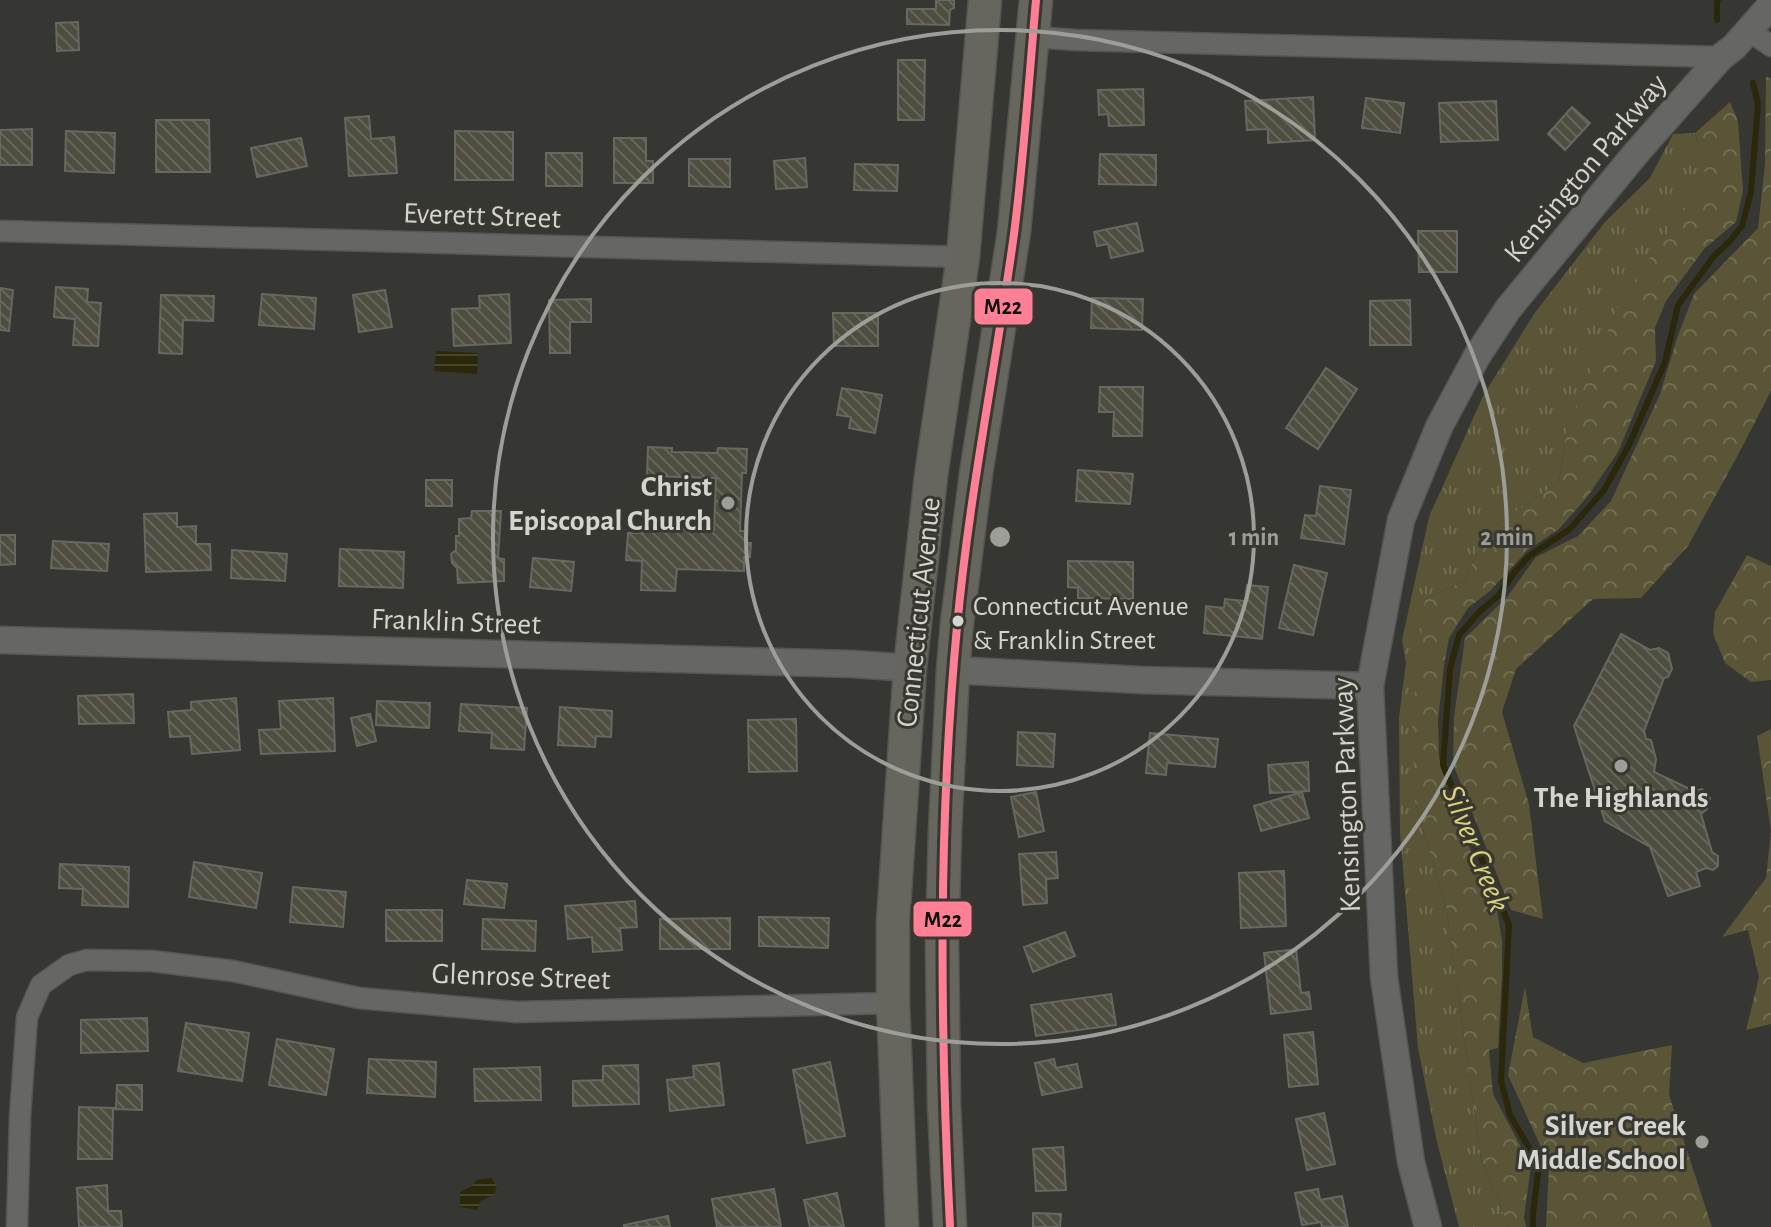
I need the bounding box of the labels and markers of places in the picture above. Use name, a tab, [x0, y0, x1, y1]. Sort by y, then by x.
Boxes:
place label: Christ Episcopal Church	[508, 472, 712, 536]
marker: Christ Episcopal Church	[719, 494, 737, 512]
centre of rings	[986, 523, 1014, 551]
place label: Connecticut Avenue & Franklin Street	[973, 593, 1189, 655]
marker: Connecticut Avenue & Franklin Street	[950, 613, 966, 629]
marker: The Highlands	[1612, 757, 1630, 775]
place label: The Highlands	[1534, 783, 1708, 813]
place label: Silver Creek Middle School	[1517, 1111, 1686, 1175]
marker: Silver Creek Middle School	[1693, 1133, 1711, 1151]

